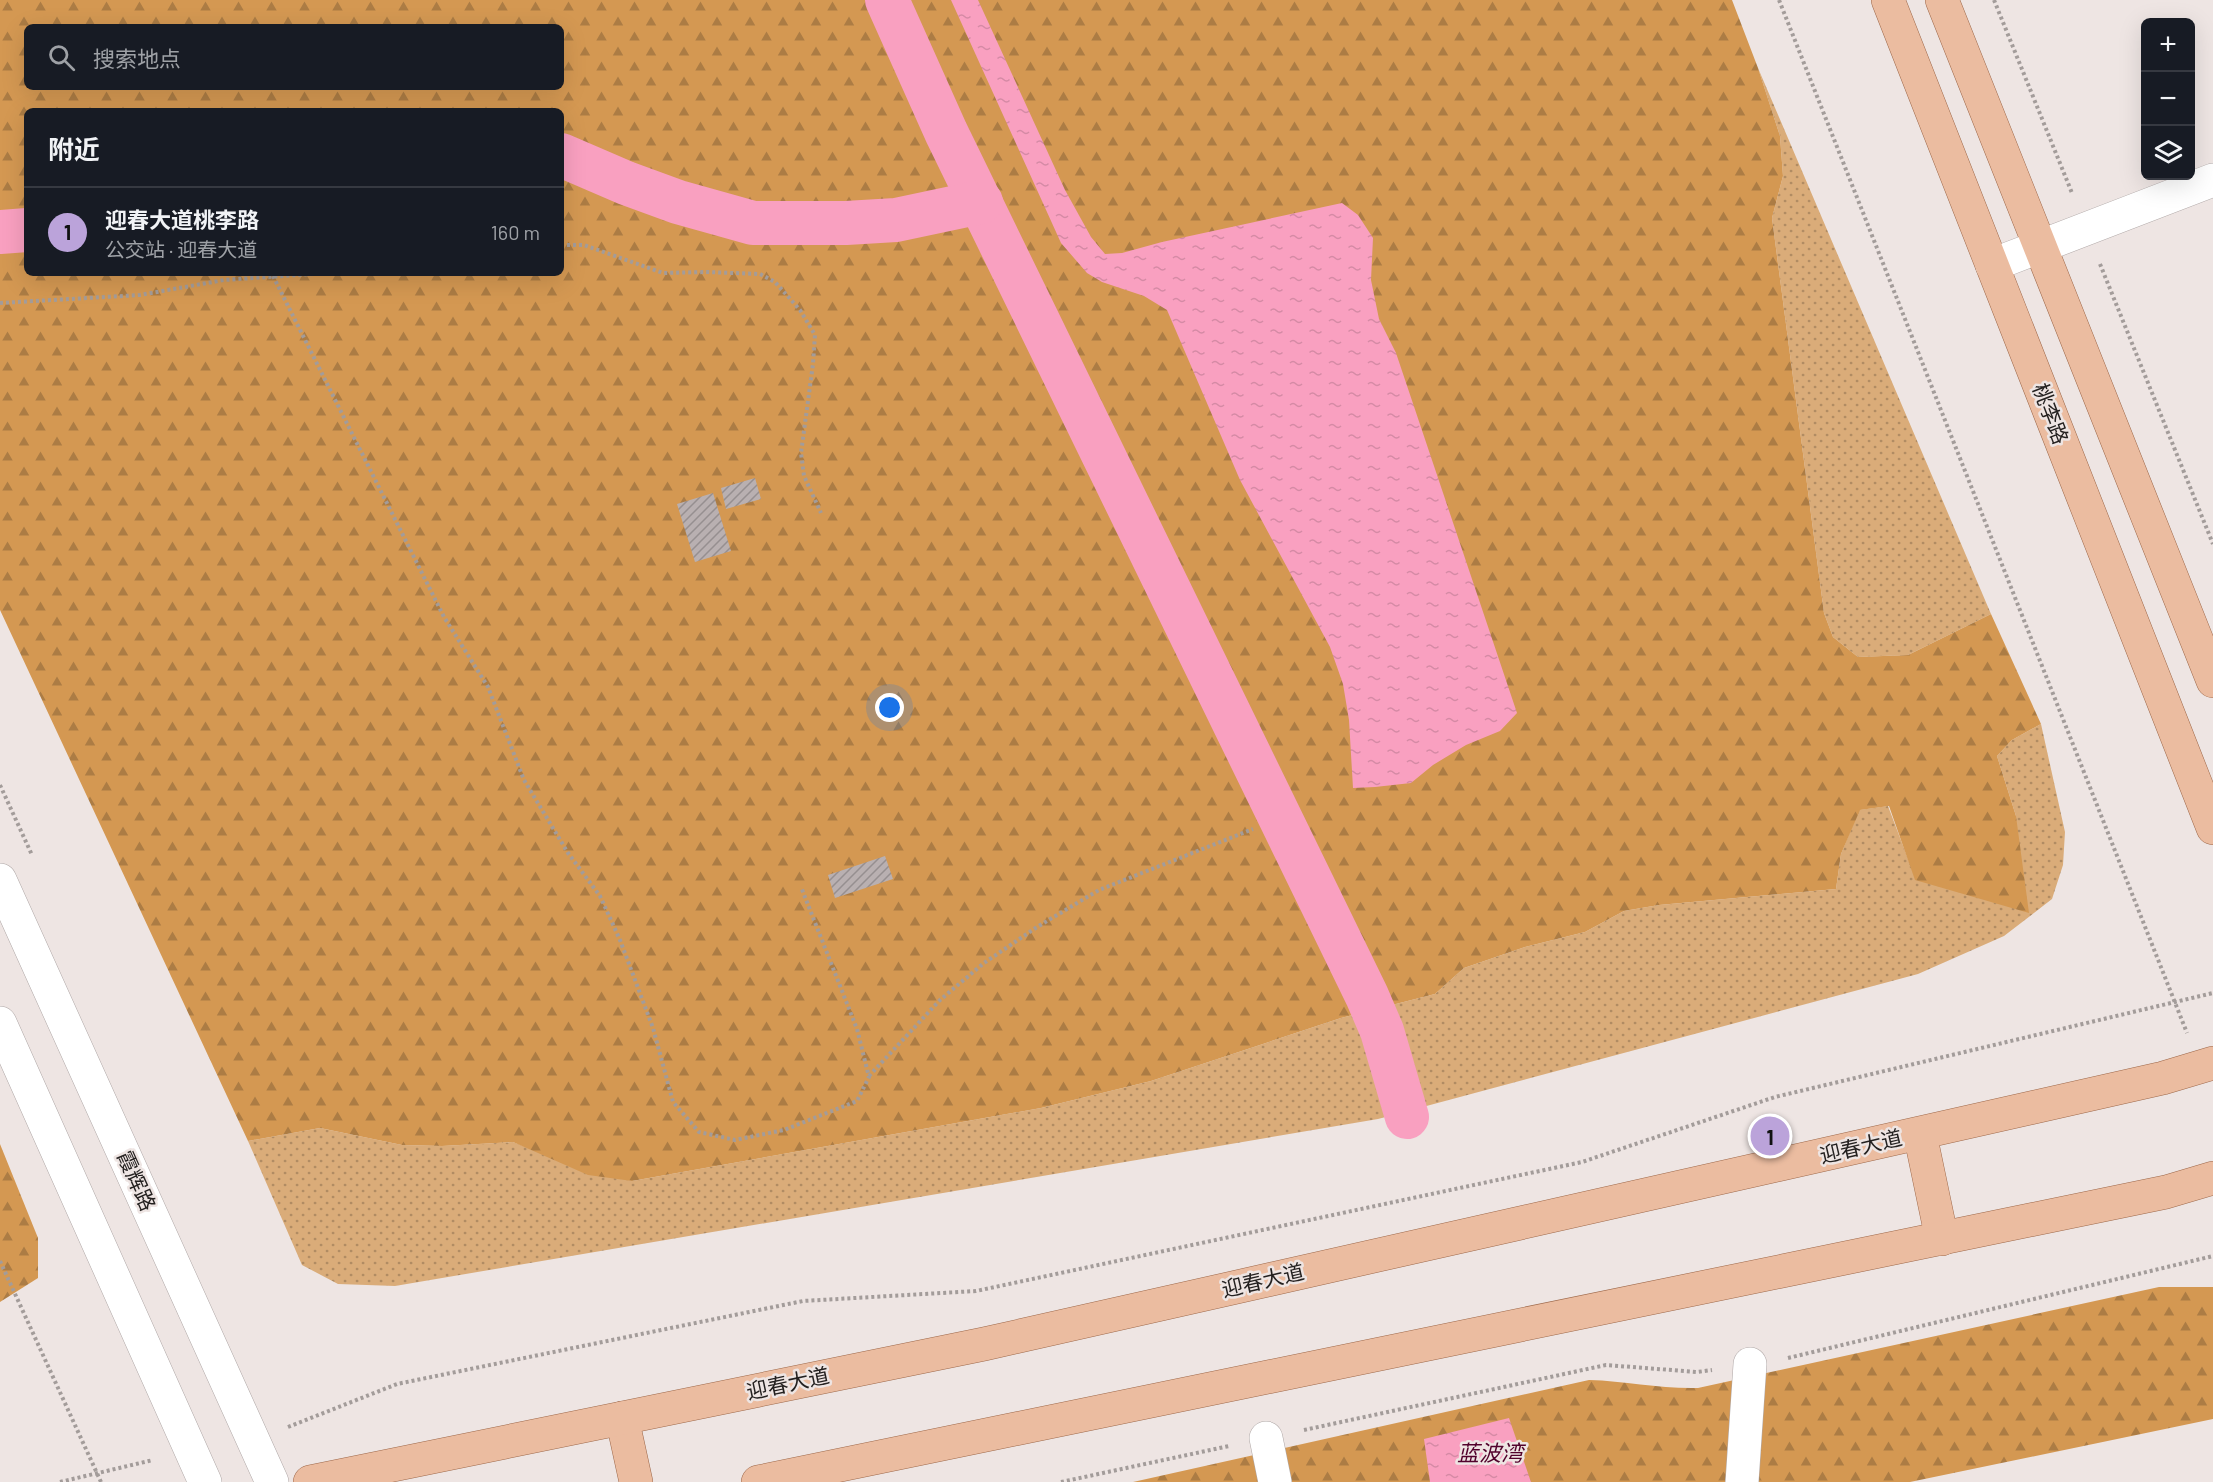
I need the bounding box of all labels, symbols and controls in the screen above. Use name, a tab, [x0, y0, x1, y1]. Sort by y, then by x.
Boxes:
map controls	[2141, 18, 2195, 180]
button: +	[2141, 18, 2195, 72]
search box	[24, 24, 564, 90]
icon: search	[45, 41, 78, 74]
text: 搜索地点	[93, 45, 181, 71]
button: −	[2141, 72, 2195, 126]
button: layers	[2141, 126, 2195, 180]
text: 附近	[48, 133, 100, 164]
text: 迎春大道桃李路	[105, 206, 259, 232]
text: 1	[64, 220, 71, 244]
text: 160 m	[491, 220, 540, 244]
text: 公交站 · 迎春大道	[105, 237, 257, 261]
street label: 桃李路	[2028, 380, 2074, 447]
your location	[875, 693, 904, 722]
pin: 1	[1750, 1114, 1790, 1158]
street label: 迎春大道	[1817, 1124, 1904, 1167]
street label: 霞辉路	[113, 1147, 162, 1214]
street label: 迎春大道	[1219, 1258, 1306, 1301]
street label: 迎春大道	[744, 1362, 831, 1403]
water label: 蓝波湾	[1457, 1439, 1527, 1465]

